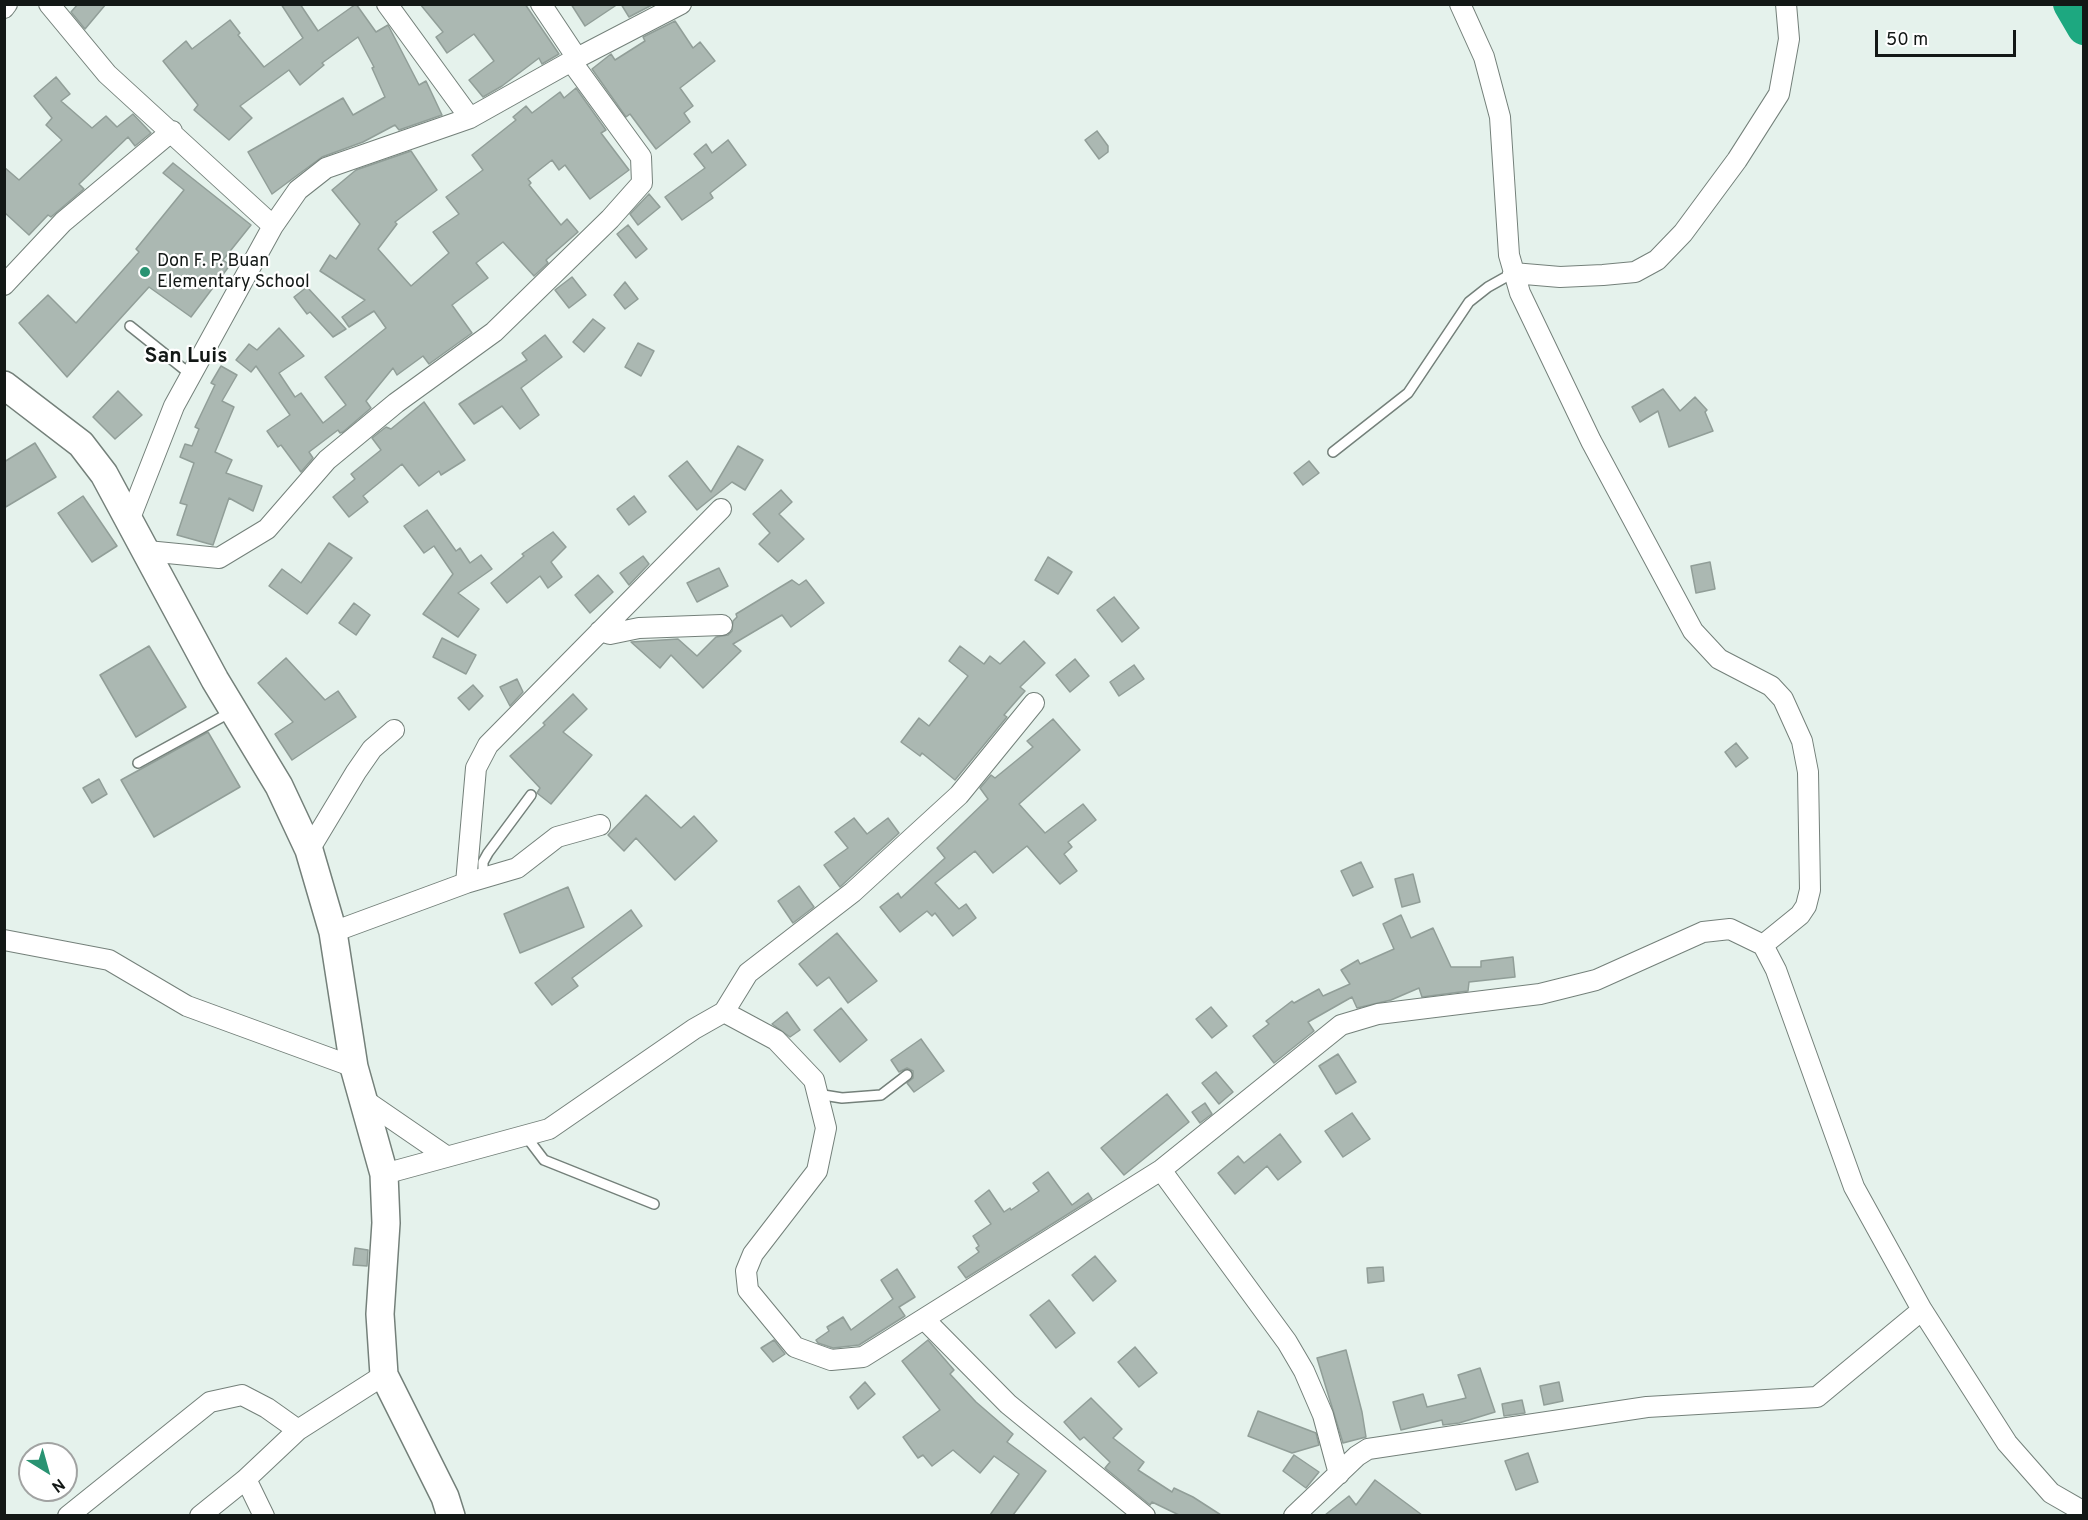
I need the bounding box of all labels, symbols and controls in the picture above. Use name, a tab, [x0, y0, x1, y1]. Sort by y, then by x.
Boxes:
scale bar	[1878, 18, 2019, 56]
text: 50 m	[1886, 29, 1928, 52]
place label: Don F. P. Buan Elementary School	[157, 251, 310, 294]
marker: Don F. P. Buan Elementary School	[138, 265, 152, 279]
district label: San Luis	[145, 345, 227, 371]
north arrow	[18, 1442, 78, 1502]
text: N	[47, 1473, 68, 1496]

